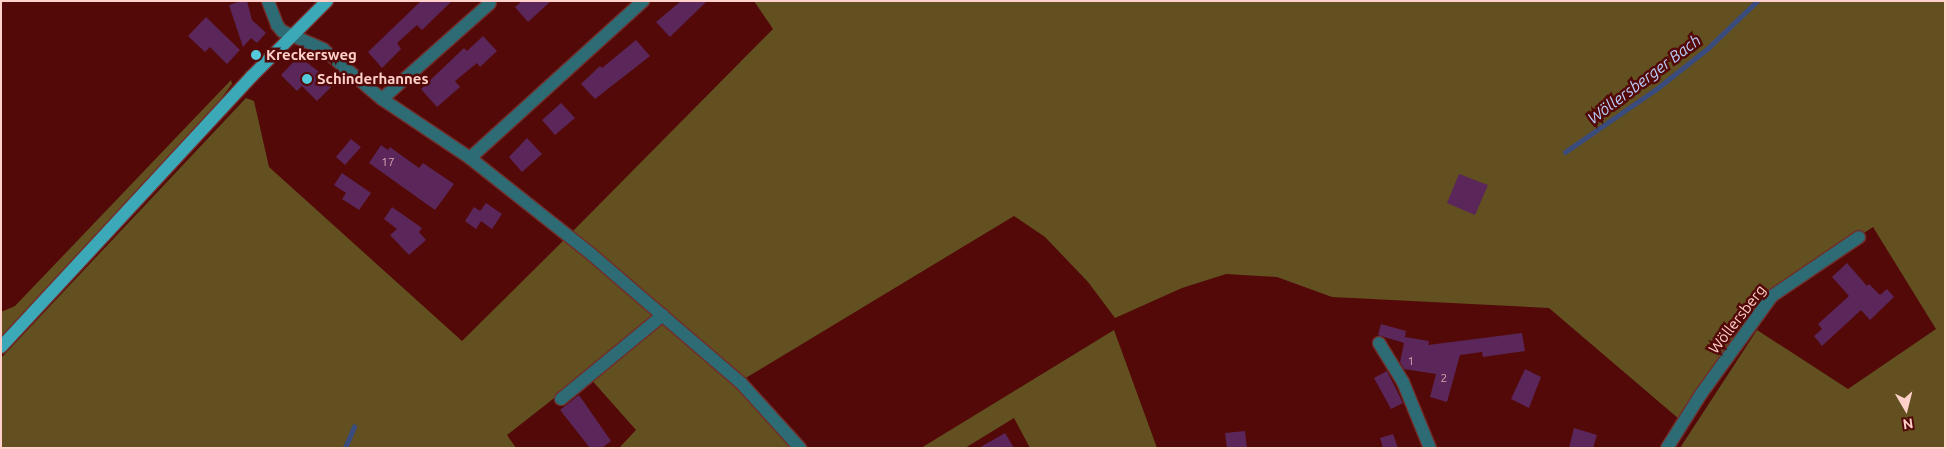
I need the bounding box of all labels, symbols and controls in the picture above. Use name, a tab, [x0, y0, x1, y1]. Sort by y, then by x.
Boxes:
water label: Wöllersberger Bach	[1584, 30, 1704, 128]
place label: Kreckersweg	[266, 46, 357, 64]
marker: Kreckersweg	[250, 49, 262, 61]
place label: Schinderhannes	[317, 70, 429, 88]
marker: Schinderhannes	[301, 73, 313, 85]
house number: 17	[381, 155, 395, 169]
street label: Wöllersberg	[1705, 281, 1769, 357]
house number: 1	[1408, 354, 1414, 368]
house number: 2	[1441, 371, 1447, 385]
north arrow	[1881, 384, 1931, 434]
text: N	[1902, 415, 1914, 433]

